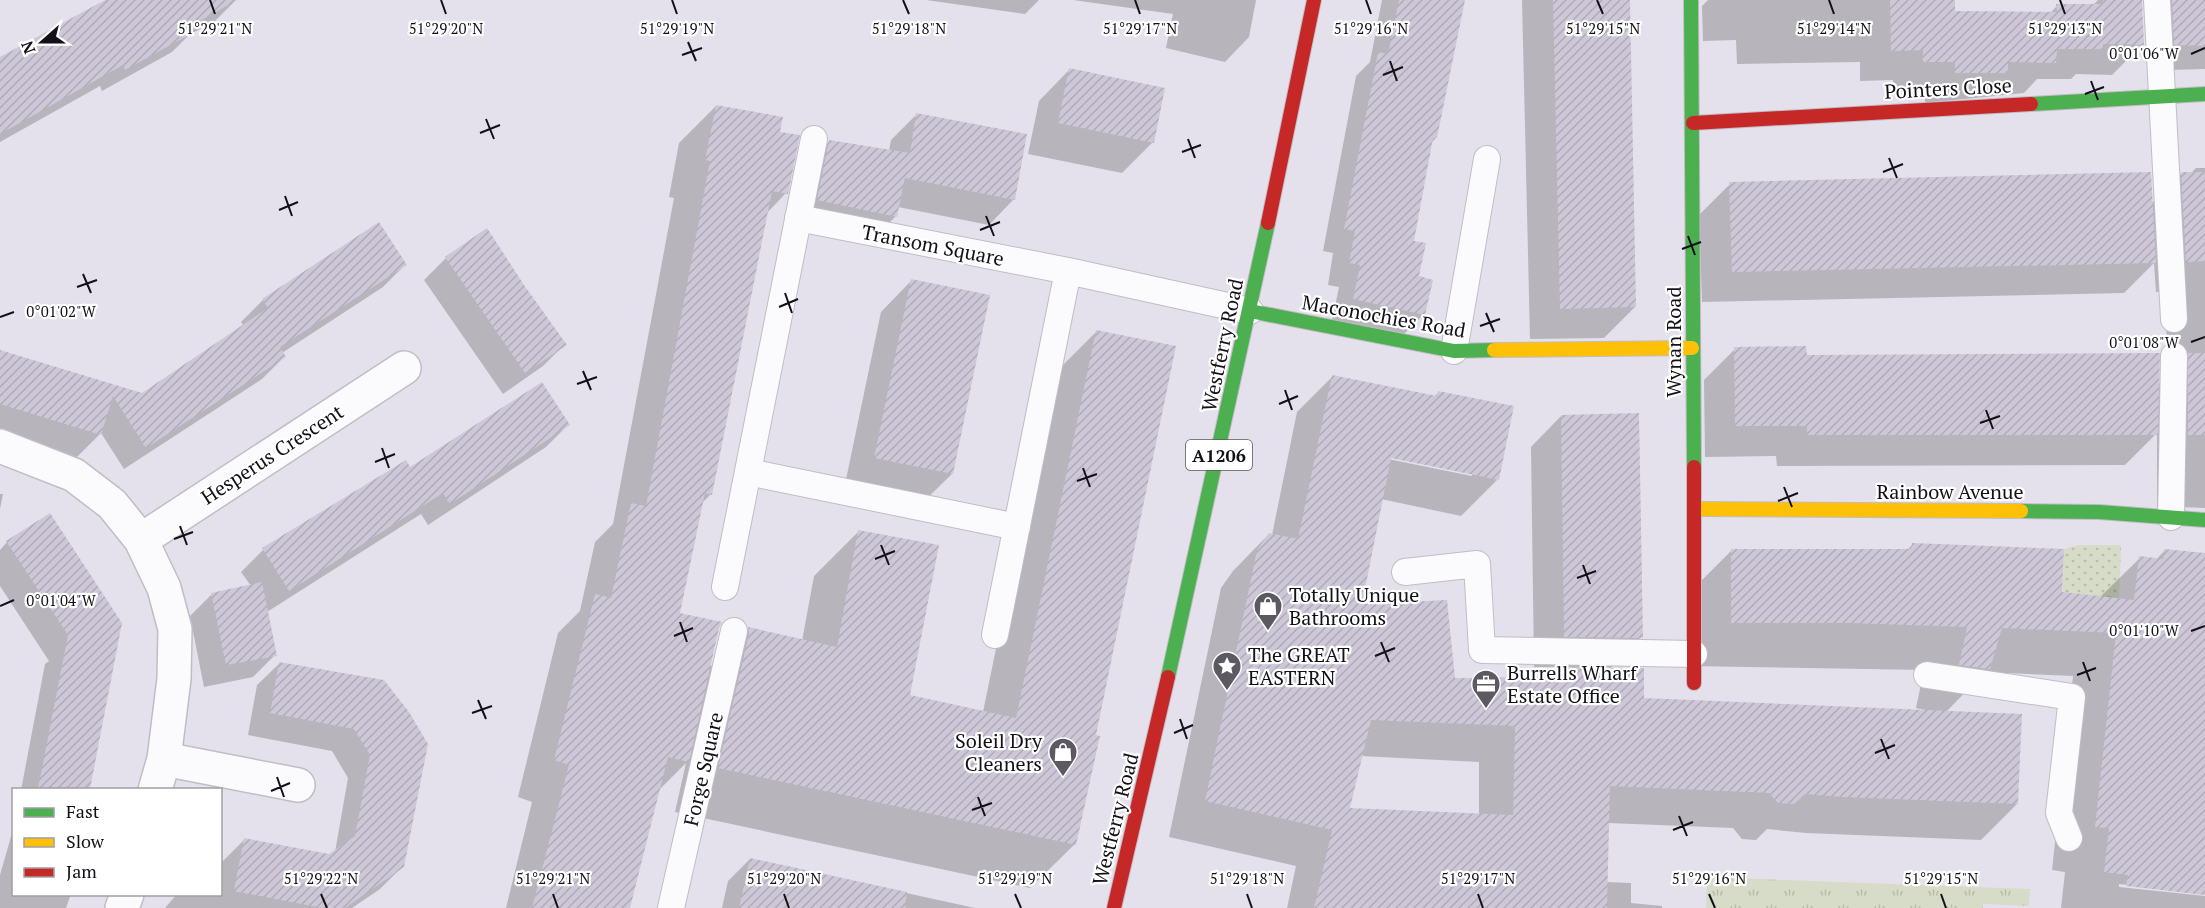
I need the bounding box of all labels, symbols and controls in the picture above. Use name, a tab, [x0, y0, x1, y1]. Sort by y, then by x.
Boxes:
north arrow	[12, 12, 72, 72]
text: 51°29'21"N	[178, 18, 252, 38]
text: 51°29'20"N	[409, 18, 483, 38]
text: 51°29'19"N	[640, 18, 714, 38]
text: 51°29'18"N	[872, 18, 946, 38]
text: 51°29'17"N	[1103, 18, 1177, 38]
text: 51°29'16"N	[1334, 18, 1408, 38]
text: 51°29'15"N	[1566, 18, 1640, 38]
text: 51°29'14"N	[1797, 18, 1871, 38]
text: 51°29'13"N	[2028, 18, 2102, 38]
text: N	[16, 38, 40, 57]
text: 0°01'06"W	[2109, 43, 2180, 63]
street label: Pointers Close	[1884, 71, 2012, 105]
street label: Transom Square	[860, 218, 1006, 272]
street label: Westferry Road	[1195, 276, 1249, 414]
street label: Wynan Road	[1660, 286, 1687, 398]
street label: Maconochies Road	[1300, 288, 1468, 344]
text: 0°01'02"W	[26, 301, 97, 321]
text: 0°01'08"W	[2109, 332, 2180, 352]
street label: Hesperus Crescent	[195, 397, 349, 510]
road number: A1206	[1186, 440, 1252, 470]
street label: Rainbow Avenue	[1877, 478, 2023, 505]
place label: Totally Unique Bathrooms	[1289, 581, 1419, 631]
text: 0°01'04"W	[26, 590, 97, 610]
shop icon: Totally Unique Bathrooms	[1252, 590, 1284, 632]
text: 0°01'10"W	[2109, 620, 2180, 640]
place label: The GREAT EASTERN	[1248, 641, 1350, 691]
place icon: The GREAT EASTERN	[1211, 650, 1243, 692]
place label: Burrells Wharf Estate Office	[1507, 659, 1638, 709]
office icon: Burrells Wharf Estate Office	[1470, 668, 1502, 710]
street label: Forge Square	[677, 709, 729, 829]
place label: Soleil Dry Cleaners	[955, 727, 1043, 777]
shop icon: Soleil Dry Cleaners	[1047, 736, 1079, 778]
street label: Westferry Road	[1086, 750, 1144, 888]
legend	[12, 788, 222, 896]
text: Fast	[66, 799, 100, 823]
text: Slow	[66, 829, 105, 853]
text: Jam	[66, 859, 97, 883]
text: 51°29'22"N	[284, 868, 358, 888]
text: 51°29'21"N	[516, 868, 590, 888]
text: 51°29'20"N	[747, 868, 821, 888]
text: 51°29'19"N	[978, 868, 1052, 888]
text: 51°29'18"N	[1210, 868, 1284, 888]
text: 51°29'17"N	[1441, 868, 1515, 888]
text: 51°29'16"N	[1672, 868, 1746, 888]
text: 51°29'15"N	[1904, 868, 1978, 888]

